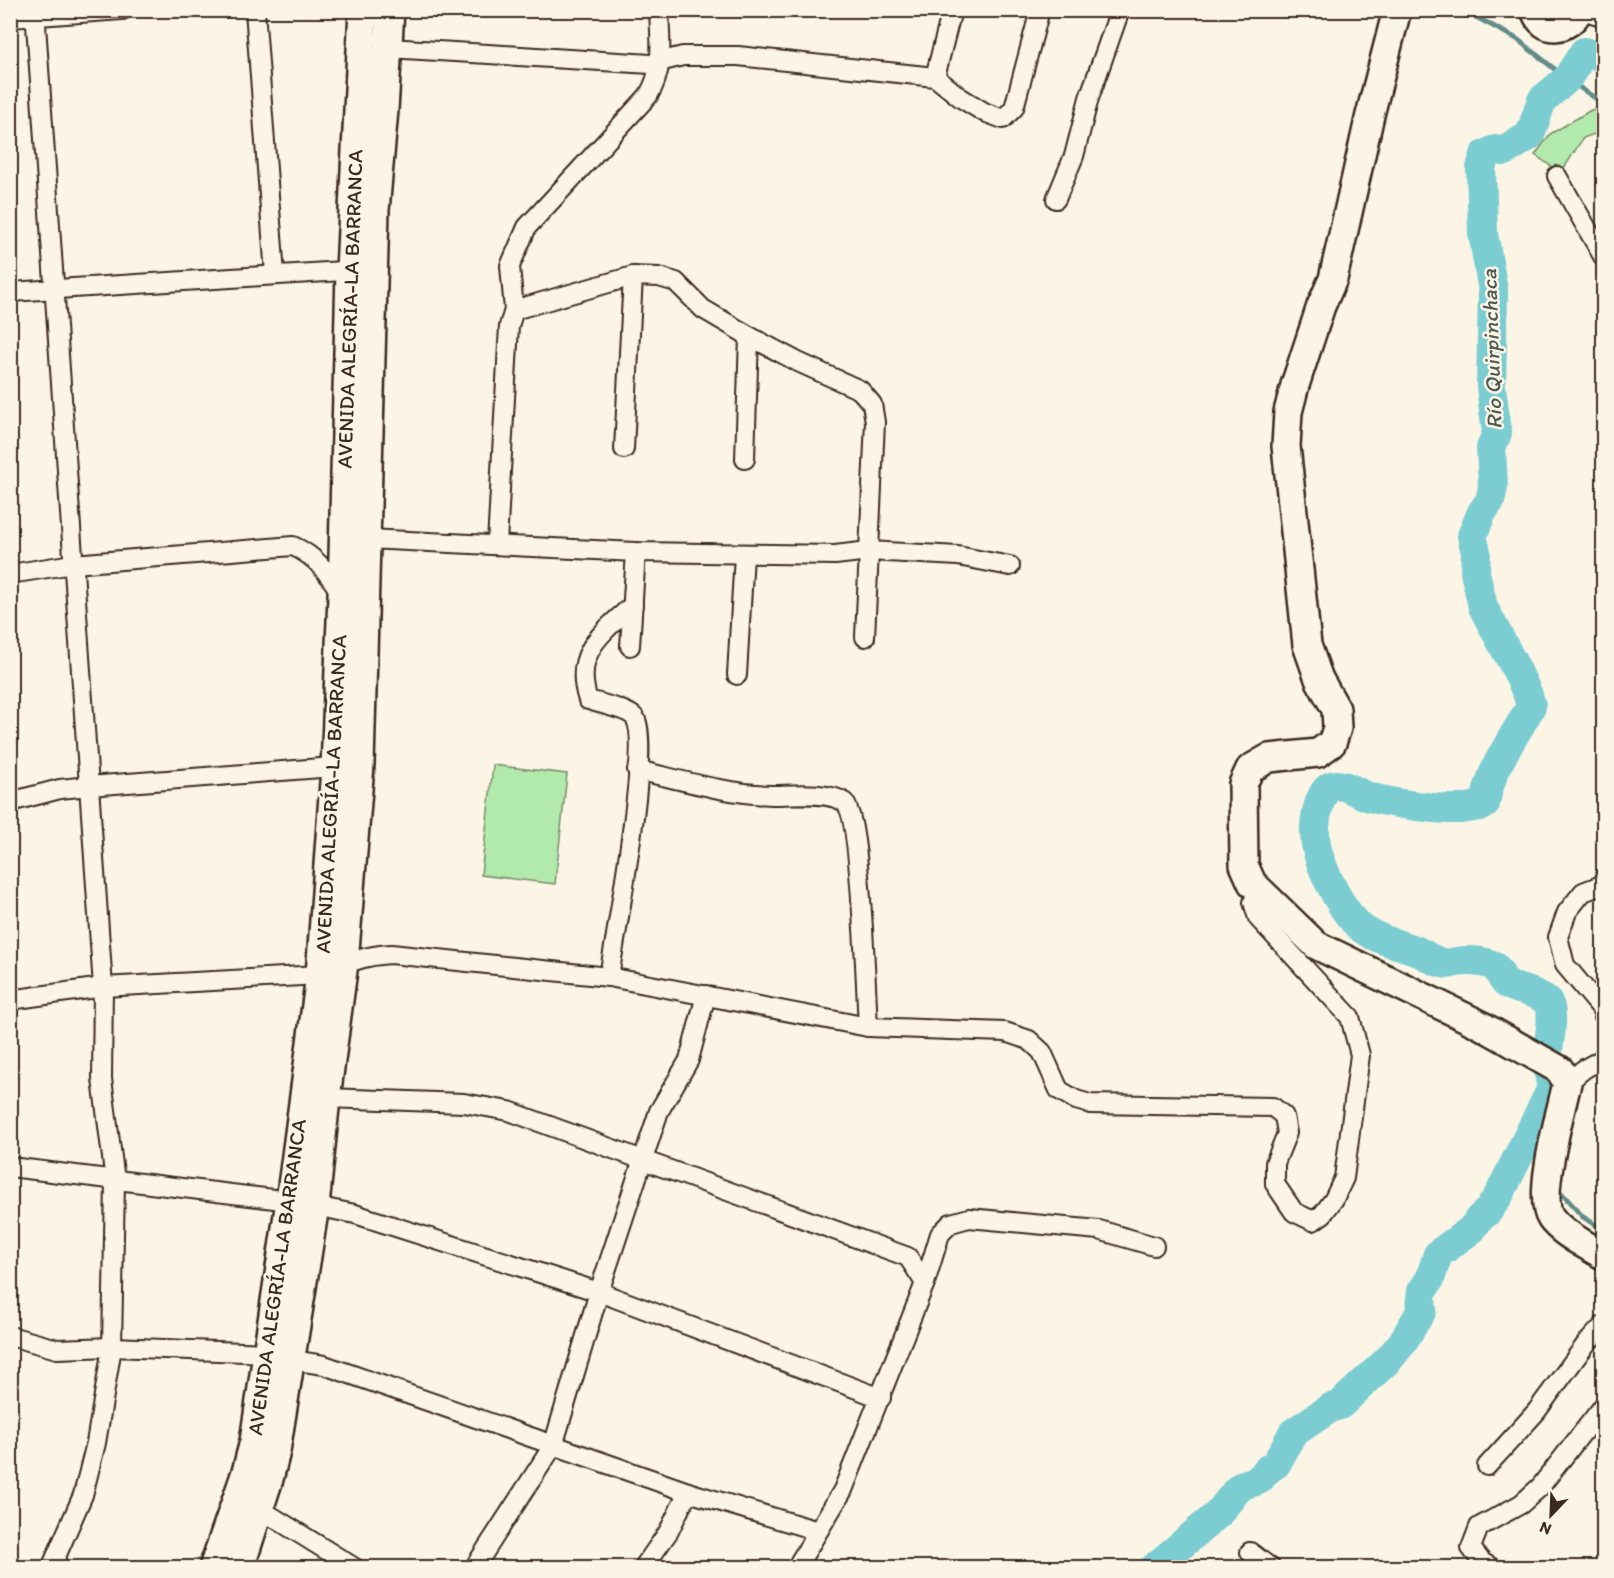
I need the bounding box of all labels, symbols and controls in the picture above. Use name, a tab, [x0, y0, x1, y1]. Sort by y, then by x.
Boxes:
street label: AVENIDA ALEGRÍA-LA BARRANCA	[331, 148, 368, 469]
water label: Río Quirpinchaca	[1475, 268, 1508, 430]
street label: AVENIDA ALEGRÍA-LA BARRANCA	[310, 633, 351, 954]
street label: AVENIDA ALEGRÍA-LA BARRANCA	[242, 1117, 311, 1437]
north arrow	[1521, 1485, 1581, 1545]
text: N	[1537, 1517, 1554, 1539]

